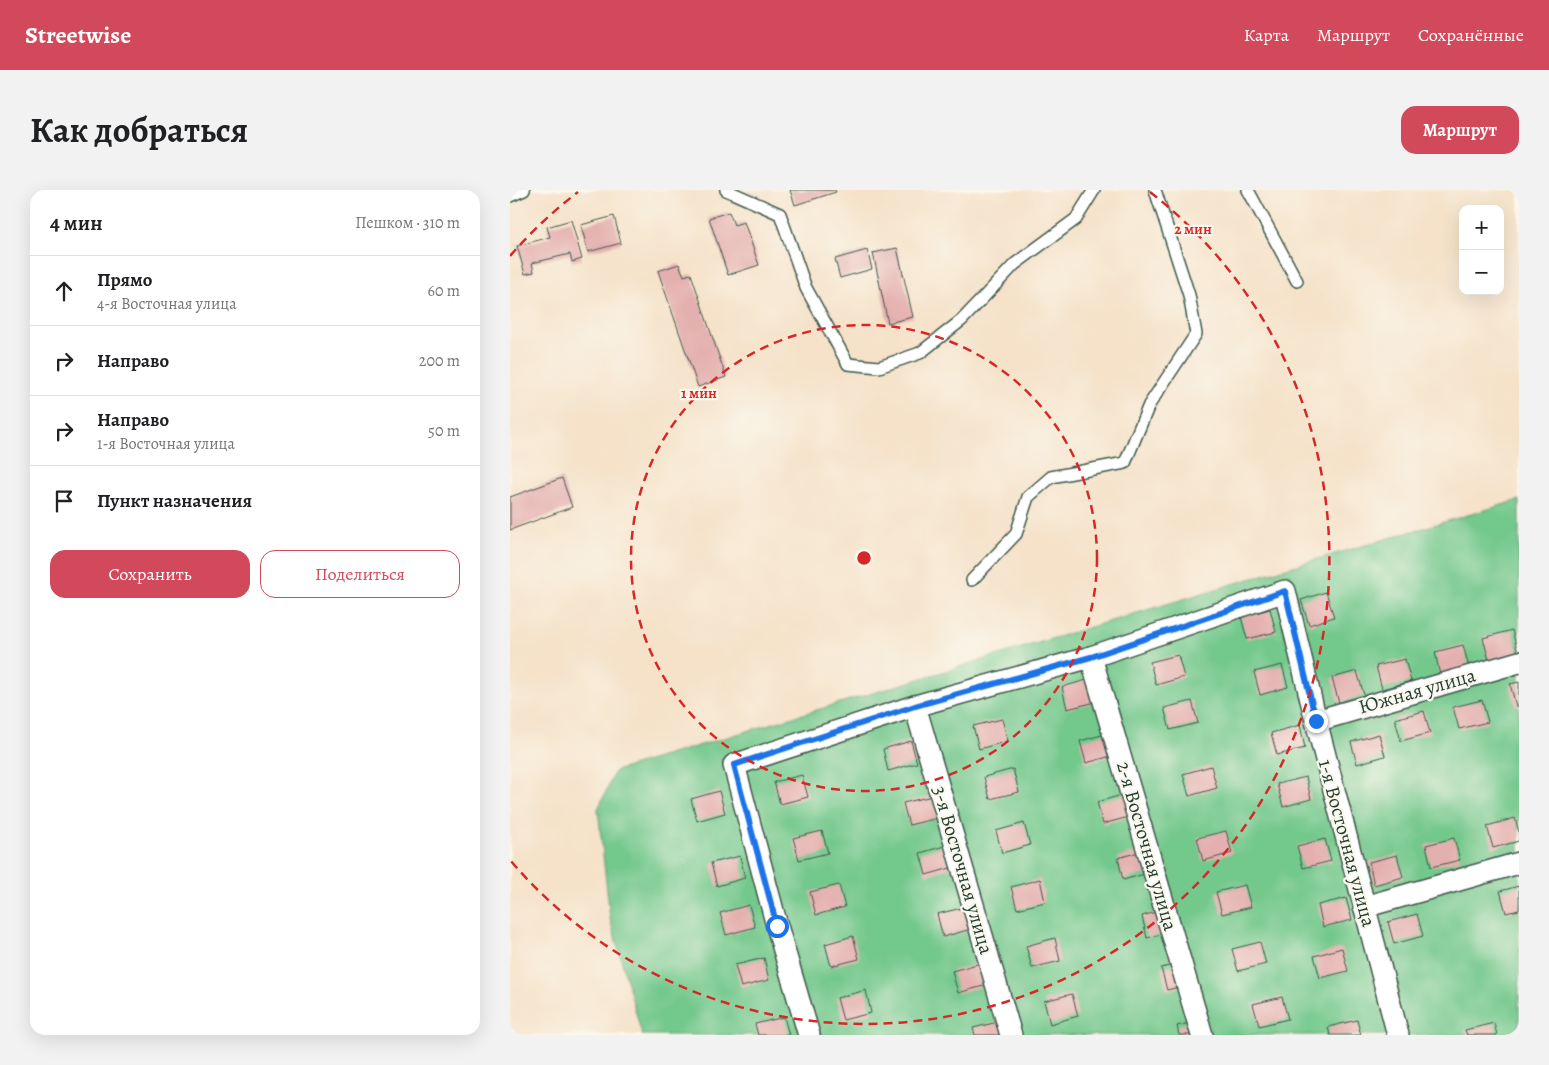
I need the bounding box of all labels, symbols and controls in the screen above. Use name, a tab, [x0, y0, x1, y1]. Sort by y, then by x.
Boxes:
text: Streetwise	[25, 19, 131, 51]
text: Карта	[1244, 23, 1289, 47]
text: Маршрут	[1317, 23, 1390, 47]
text: Сохранённые	[1418, 23, 1524, 47]
text: Как добраться	[30, 106, 248, 154]
button: Маршрут	[1401, 106, 1519, 154]
map controls	[1459, 205, 1504, 295]
button: +	[1459, 205, 1504, 250]
text: 4 мин	[50, 209, 103, 237]
text: Пешком · 310 m	[355, 212, 460, 234]
text: 2 мин	[1174, 219, 1212, 239]
button: −	[1459, 250, 1504, 295]
text: Прямо	[97, 267, 152, 293]
icon: ahead	[50, 277, 78, 305]
text: 60 m	[428, 280, 460, 302]
text: 4-я Восточная улица	[97, 293, 237, 315]
icon: right	[50, 347, 78, 375]
text: Направо	[97, 348, 169, 374]
text: 200 m	[419, 350, 460, 372]
text: 1 мин	[681, 383, 717, 403]
text: Направо	[97, 407, 169, 433]
icon: right	[50, 417, 78, 445]
text: 50 m	[428, 420, 460, 442]
text: 1-я Восточная улица	[97, 433, 235, 455]
icon: arrive	[50, 487, 78, 515]
text: Пункт назначения	[97, 488, 252, 514]
centre of rings	[855, 549, 873, 567]
button: Сохранить	[50, 550, 250, 598]
button: Поделиться	[260, 550, 460, 598]
street label: Южная улица	[1355, 661, 1479, 721]
route end	[1305, 710, 1328, 733]
street label: 1-я Восточная улица	[1312, 756, 1383, 930]
street label: 2-я Восточная улица	[1110, 758, 1184, 935]
street label: 3-я Восточная улица	[926, 783, 1000, 958]
route start	[766, 915, 789, 938]

